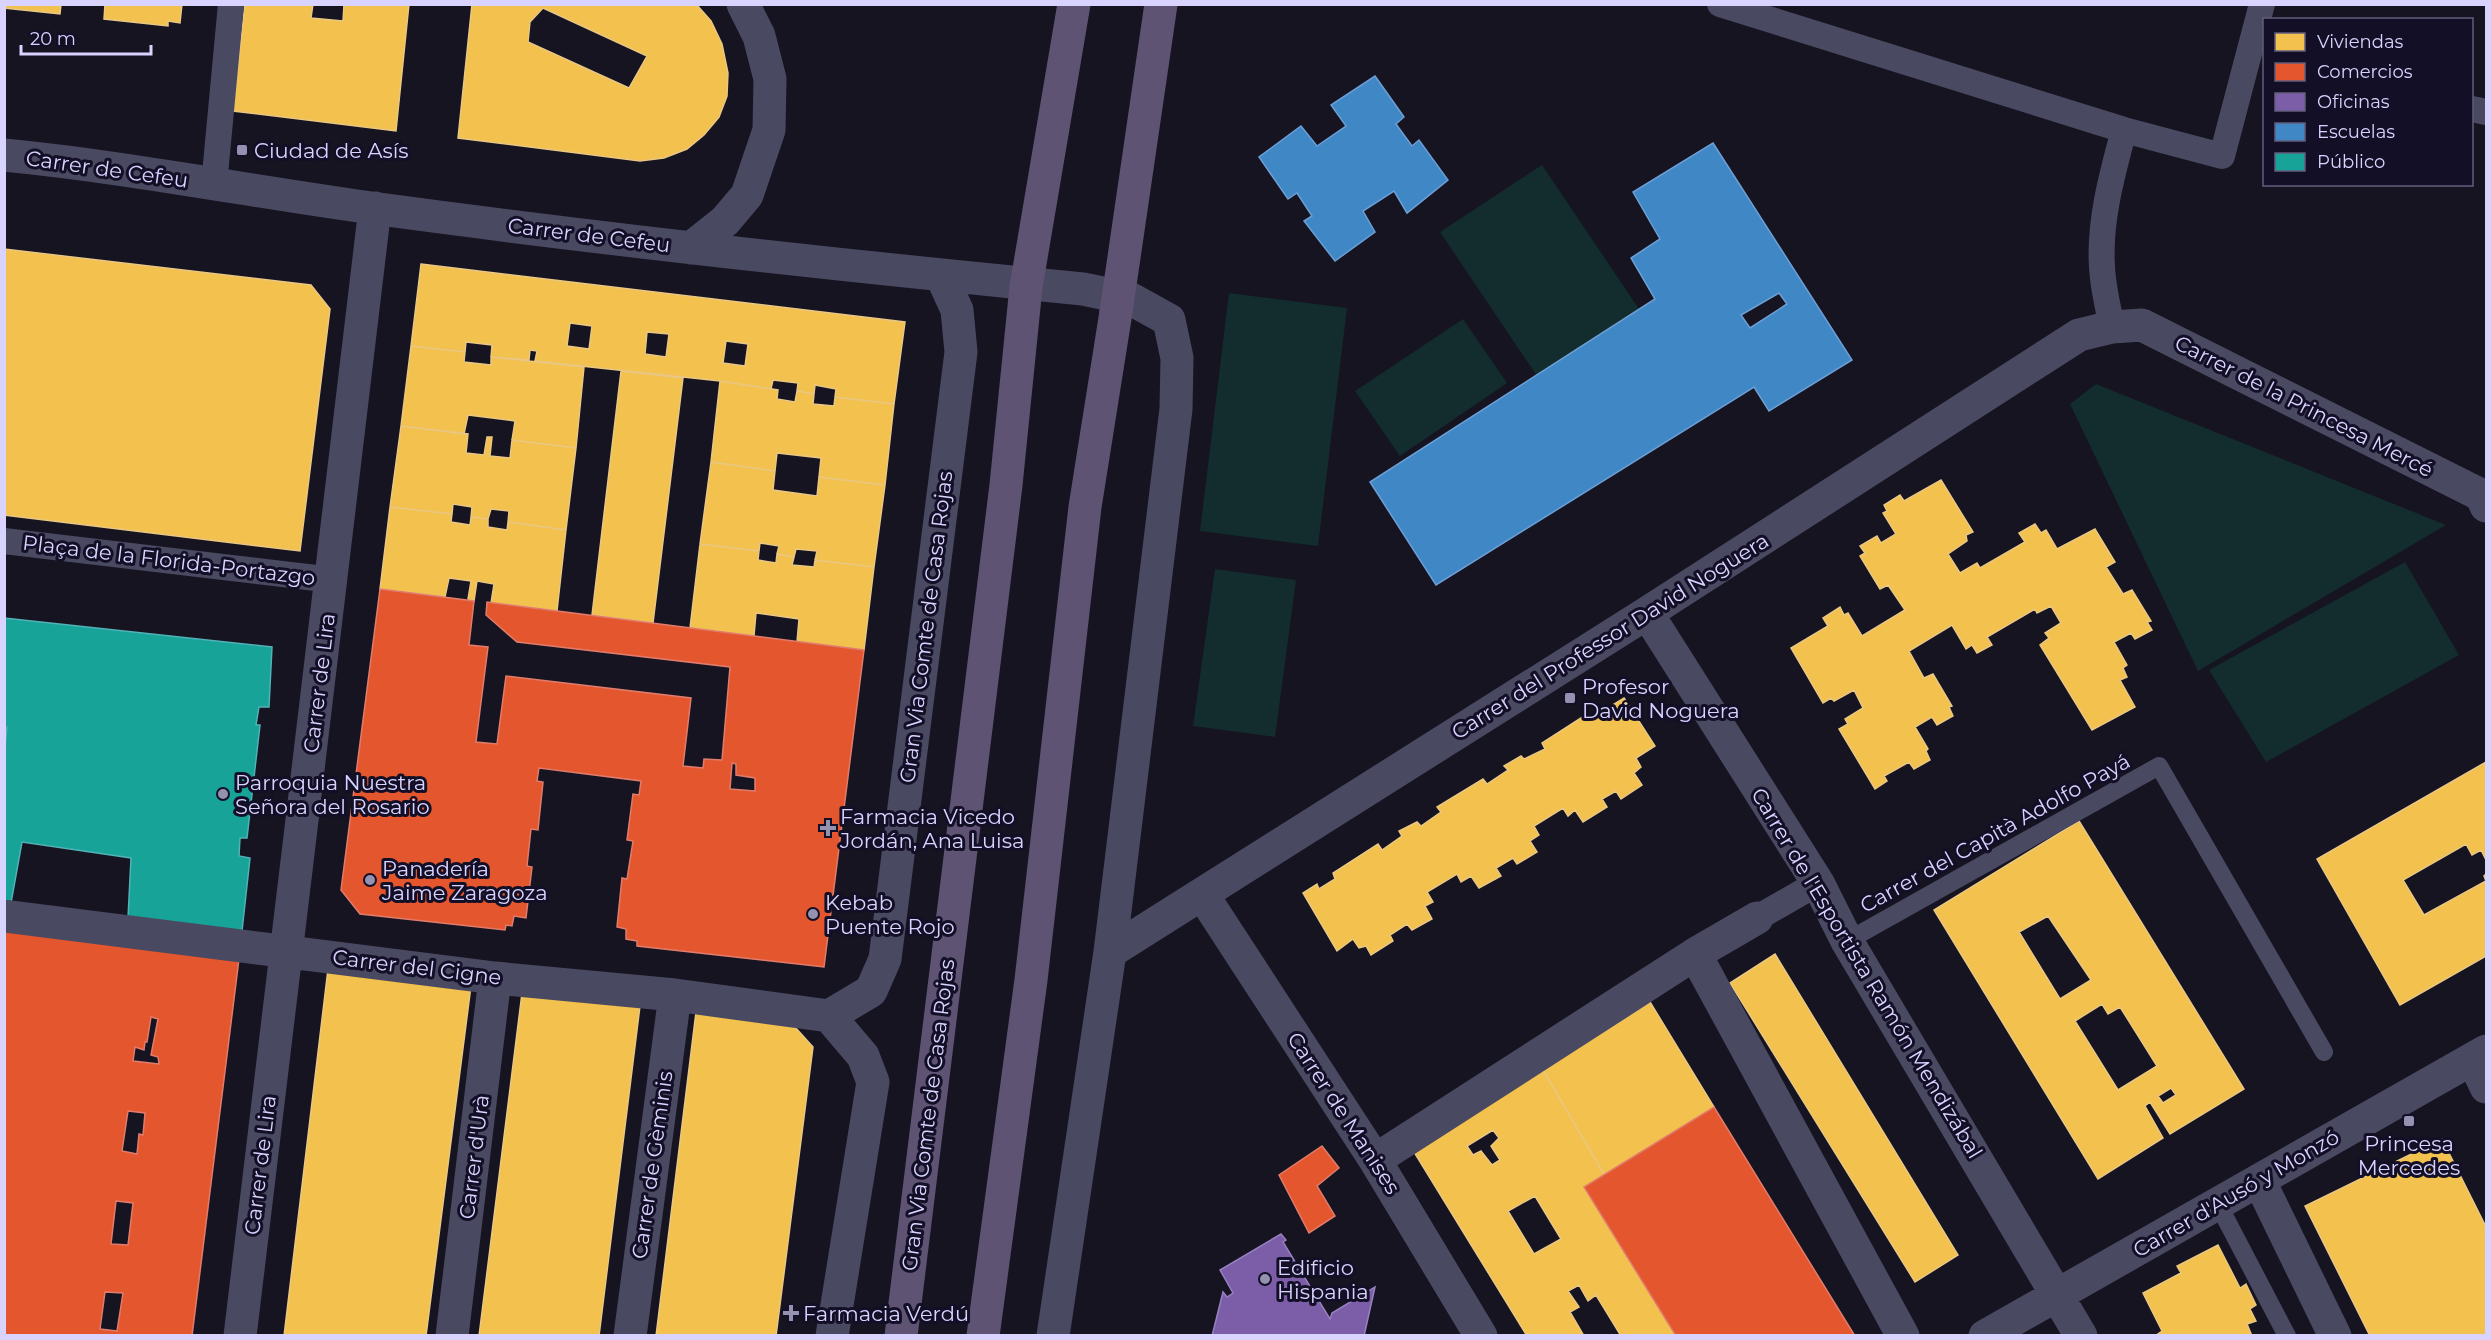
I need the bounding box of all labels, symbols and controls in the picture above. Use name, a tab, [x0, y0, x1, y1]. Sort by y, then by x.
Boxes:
scale bar	[21, 18, 152, 56]
legend	[2263, 18, 2473, 186]
text: 20 m	[30, 28, 76, 50]
text: Viviendas	[2317, 31, 2404, 53]
text: Comercios	[2317, 61, 2413, 83]
text: Oficinas	[2317, 91, 2390, 113]
text: Escuelas	[2317, 121, 2395, 143]
place label: Ciudad de Asís	[254, 138, 409, 163]
marker: Ciudad de Asís	[235, 143, 249, 157]
street label: Carrer de Cefeu	[24, 145, 190, 193]
text: Público	[2317, 151, 2385, 173]
street label: Carrer de Cefeu	[506, 213, 672, 257]
street label: Carrer de la Princesa Mercé	[2171, 330, 2437, 482]
street label: Gran Via Comte de Casa Rojas	[894, 470, 958, 784]
street label: Carrer del Professor David Noguera	[1447, 528, 1773, 744]
street label: Plaça de la Florida-Portazgo	[21, 530, 317, 590]
street label: Carrer de Lira	[298, 612, 340, 754]
place label: Profesor David Noguera	[1582, 674, 1740, 723]
marker: Profesor David Noguera	[1563, 691, 1577, 705]
street label: Carrer del Capità Adolfo Payá	[1856, 748, 2134, 918]
place label: Parroquia Nuestra Señora del Rosario	[235, 770, 430, 819]
street label: Carrer de l'Esportista Ramón Mendizábal	[1746, 783, 1988, 1163]
marker: Parroquia Nuestra Señora del Rosario	[216, 787, 230, 801]
place label: Farmacia Vicedo Jordán, Ana Luisa	[839, 804, 1024, 853]
marker: Farmacia Vicedo Jordán, Ana Luisa	[821, 821, 835, 835]
place label: Panadería Jaime Zaragoza	[381, 856, 548, 905]
marker: Panadería Jaime Zaragoza	[363, 873, 377, 887]
place label: Kebab Puente Rojo	[825, 890, 955, 939]
marker: Kebab Puente Rojo	[806, 907, 820, 921]
street label: Carrer del Cigne	[331, 944, 503, 990]
street label: Gran Via Comte de Casa Rojas	[896, 958, 960, 1272]
street label: Carrer de Manises	[1282, 1027, 1406, 1199]
street label: Carrer de Gèminis	[626, 1069, 678, 1261]
street label: Carrer d'Urà	[454, 1093, 494, 1221]
street label: Carrer de Lira	[239, 1094, 281, 1236]
marker: Princesa Mercedes	[2402, 1114, 2416, 1128]
street label: Carrer d'Ausó y Monzó	[2129, 1124, 2343, 1262]
place label: Princesa Mercedes	[2358, 1131, 2460, 1180]
place label: Edificio Hispania	[1277, 1255, 1369, 1304]
marker: Edificio Hispania	[1258, 1272, 1272, 1286]
place label: Farmacia Verdú	[803, 1301, 969, 1326]
marker: Farmacia Verdú	[784, 1306, 798, 1320]

